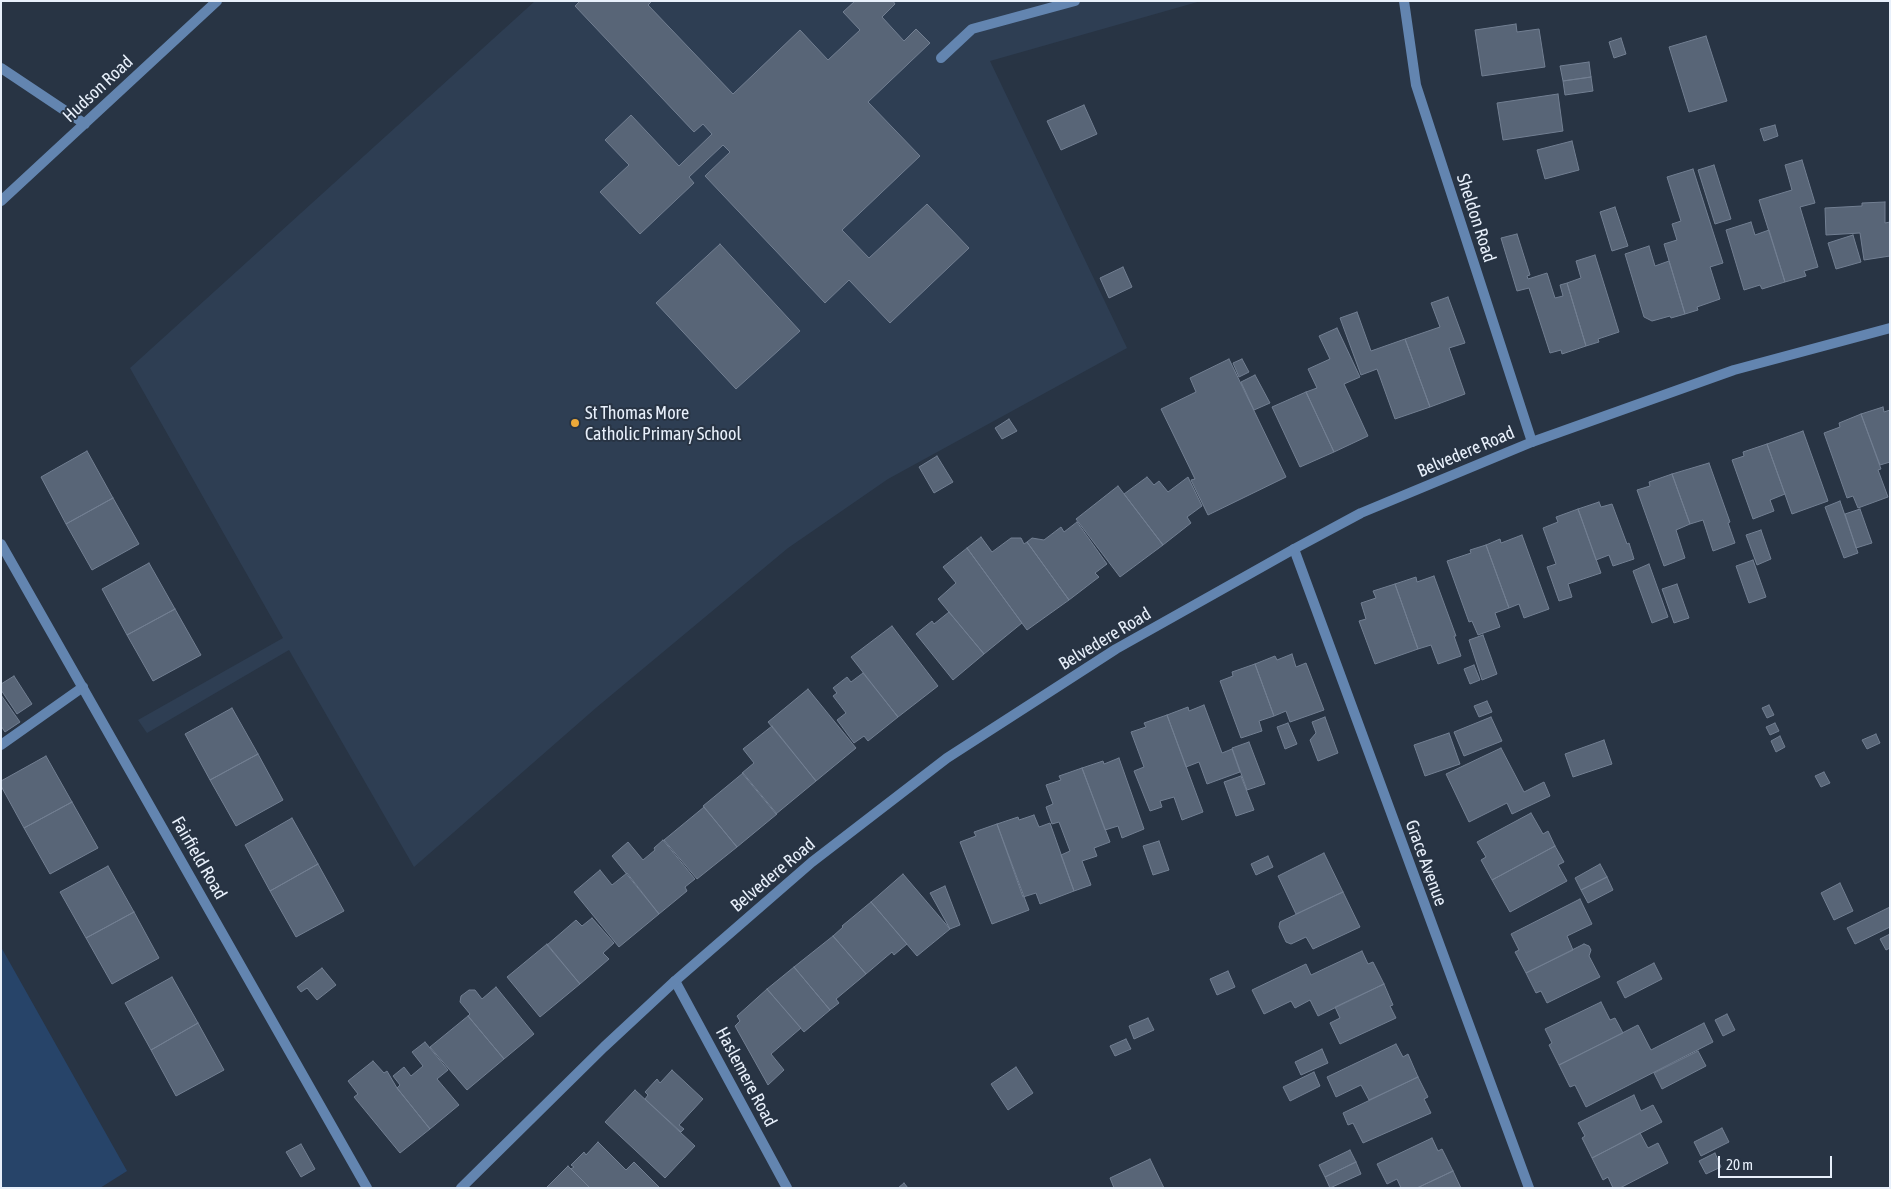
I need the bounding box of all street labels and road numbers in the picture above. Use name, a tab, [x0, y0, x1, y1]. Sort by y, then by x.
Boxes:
street label: Hudson Road	[58, 51, 138, 127]
street label: Sheldon Road	[1452, 171, 1500, 265]
street label: Belvedere Road	[1414, 422, 1518, 482]
street label: Belvedere Road	[1055, 603, 1155, 675]
street label: Fairfield Road	[167, 813, 231, 903]
street label: Grace Avenue	[1400, 817, 1452, 909]
street label: Belvedere Road	[726, 833, 820, 917]
street label: Haslemere Road	[711, 1024, 781, 1130]

